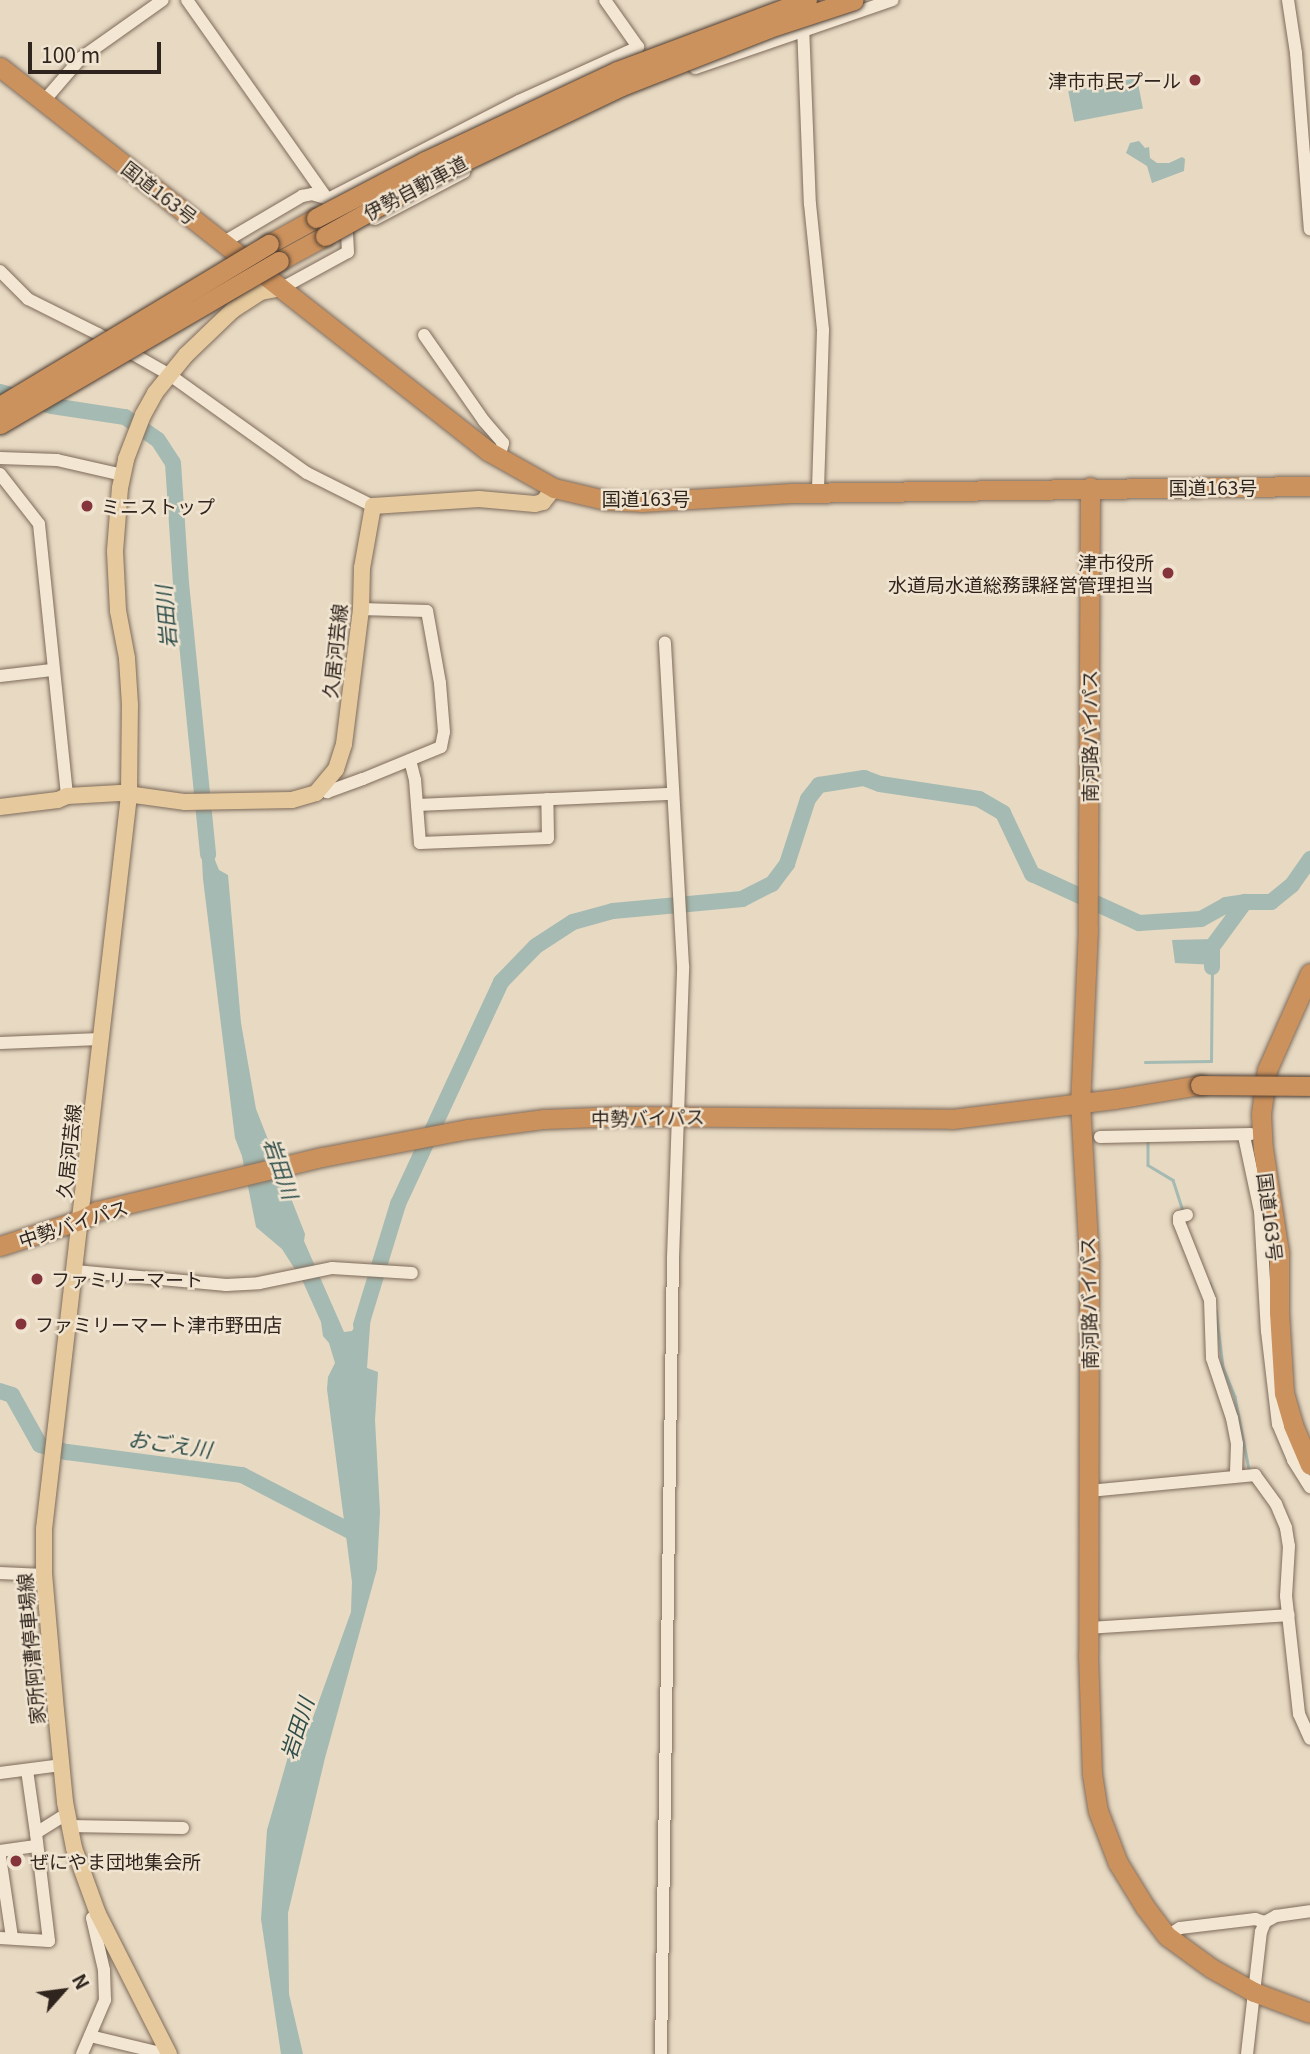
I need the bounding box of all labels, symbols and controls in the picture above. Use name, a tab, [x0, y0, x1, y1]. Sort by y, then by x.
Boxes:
scale bar	[32, 28, 164, 72]
text: 100 m	[41, 39, 100, 69]
place label: 津市市民プール	[1048, 69, 1181, 91]
marker: 津市市民プール	[1187, 72, 1203, 88]
street label: 伊勢自動車道	[359, 150, 471, 224]
street label: 国道163号	[118, 156, 202, 228]
street label: 国道163号	[1169, 476, 1257, 498]
street label: 国道163号	[602, 487, 690, 509]
place label: ミニストップ	[101, 495, 215, 517]
marker: ミニストップ	[79, 498, 95, 514]
place label: 津市役所 水道局水道総務課経営管理担当	[888, 551, 1154, 595]
marker: 津市役所 水道局水道総務課経営管理担当	[1160, 565, 1176, 581]
water label: 岩田川	[150, 585, 180, 649]
street label: 久居河芸線	[318, 603, 350, 699]
street label: 南河路バイパス	[1078, 670, 1100, 802]
street label: 久居河芸線	[52, 1103, 84, 1199]
street label: 中勢バイパス	[591, 1105, 705, 1129]
water label: 岩田川	[260, 1134, 304, 1202]
street label: 国道163号	[1254, 1172, 1288, 1262]
street label: 中勢バイパス	[15, 1195, 131, 1251]
street label: 南河路バイパス	[1075, 1236, 1101, 1370]
place label: ファミリーマート	[51, 1268, 203, 1290]
marker: ファミリーマート	[29, 1271, 45, 1287]
place label: ファミリーマート津市野田店	[35, 1313, 282, 1335]
marker: ファミリーマート津市野田店	[13, 1316, 29, 1332]
water label: おごえ川	[127, 1425, 213, 1461]
street label: 家所阿漕停車場線	[12, 1572, 48, 1726]
water label: 岩田川	[274, 1694, 318, 1762]
place label: ぜにやま団地集会所	[30, 1850, 201, 1872]
marker: ぜにやま団地集会所	[8, 1853, 24, 1869]
north arrow	[28, 1956, 98, 2026]
text: N	[67, 1968, 97, 1994]

